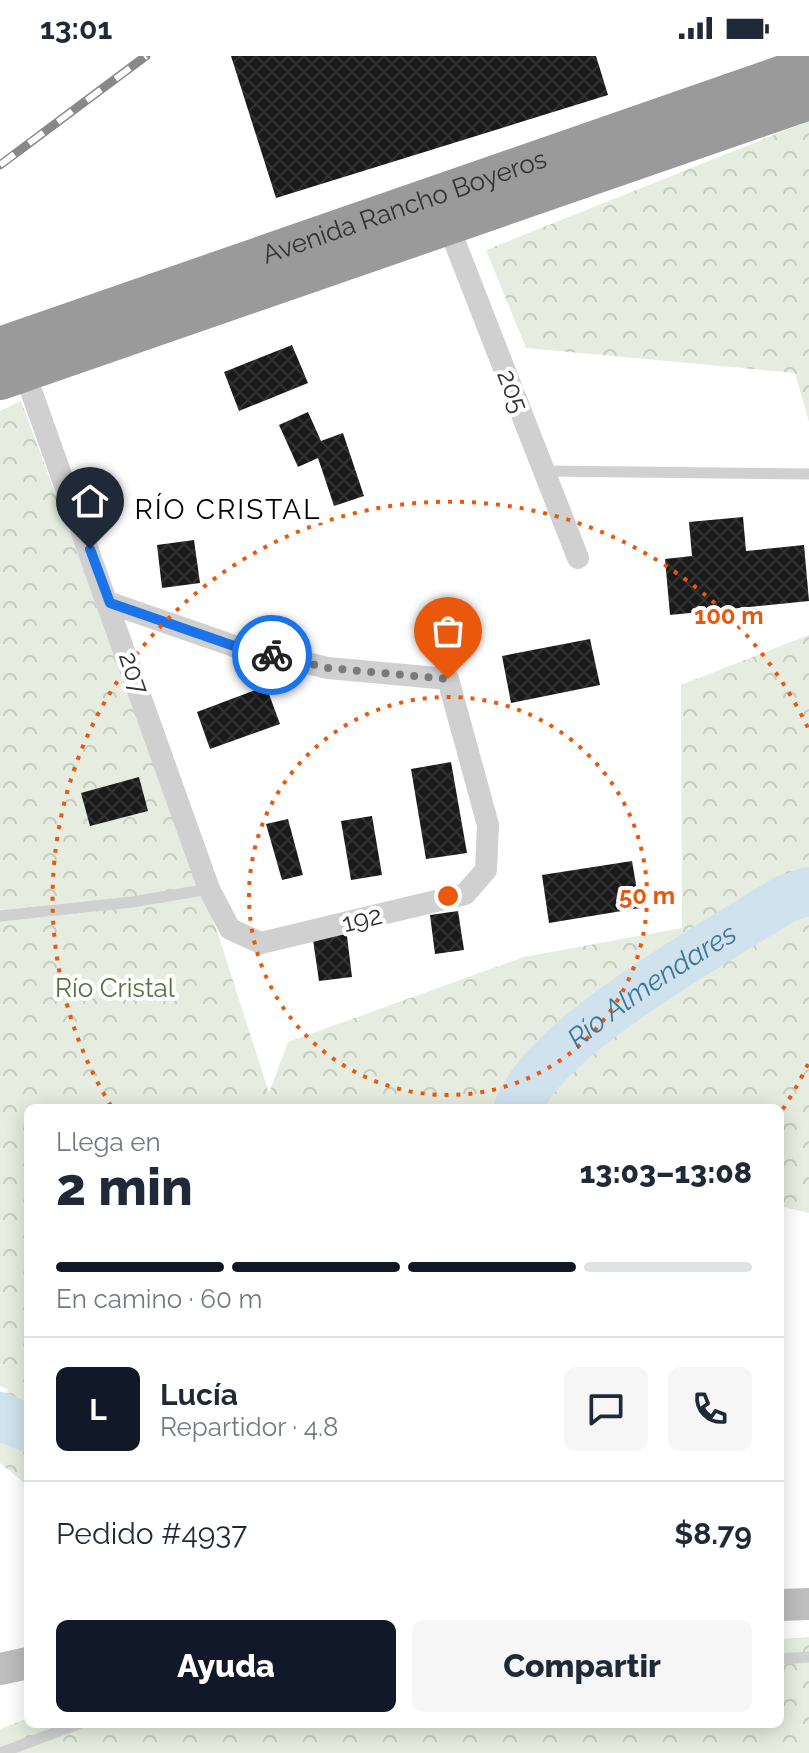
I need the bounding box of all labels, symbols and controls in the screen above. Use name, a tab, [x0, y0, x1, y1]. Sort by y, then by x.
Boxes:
text: 13:01	[40, 11, 112, 46]
street label: Avenida Rancho Boyeros	[258, 143, 550, 270]
street label: 205	[491, 365, 535, 417]
pin	[56, 467, 124, 549]
icon: home	[68, 479, 112, 523]
district label: RÍO CRISTAL	[134, 493, 322, 526]
pin	[414, 597, 482, 679]
text: 100 m	[694, 601, 764, 630]
icon: bag	[426, 609, 470, 653]
courier	[232, 615, 312, 695]
icon: bike	[250, 633, 294, 677]
street label: 207	[113, 648, 155, 698]
text: 50 m	[619, 881, 675, 910]
centre of rings	[434, 882, 462, 910]
street label: 192	[339, 900, 385, 938]
water label: Río Almendares	[561, 917, 742, 1055]
park label: Río Cristal	[55, 973, 176, 1003]
text: Llega en	[56, 1127, 161, 1157]
text: 13:03–13:08	[580, 1155, 752, 1190]
text: 2 min	[56, 1156, 193, 1217]
text: En camino · 60 m	[56, 1284, 262, 1314]
button: chat	[564, 1367, 648, 1451]
button: phone	[668, 1367, 752, 1451]
text: Lucía	[160, 1377, 238, 1412]
text: L	[89, 1392, 107, 1427]
text: Repartidor · 4.8	[160, 1412, 338, 1442]
text: Pedido #4937	[56, 1516, 247, 1551]
text: $8.79	[674, 1516, 752, 1551]
button: Ayuda	[56, 1620, 396, 1712]
button: Compartir	[412, 1620, 752, 1712]

